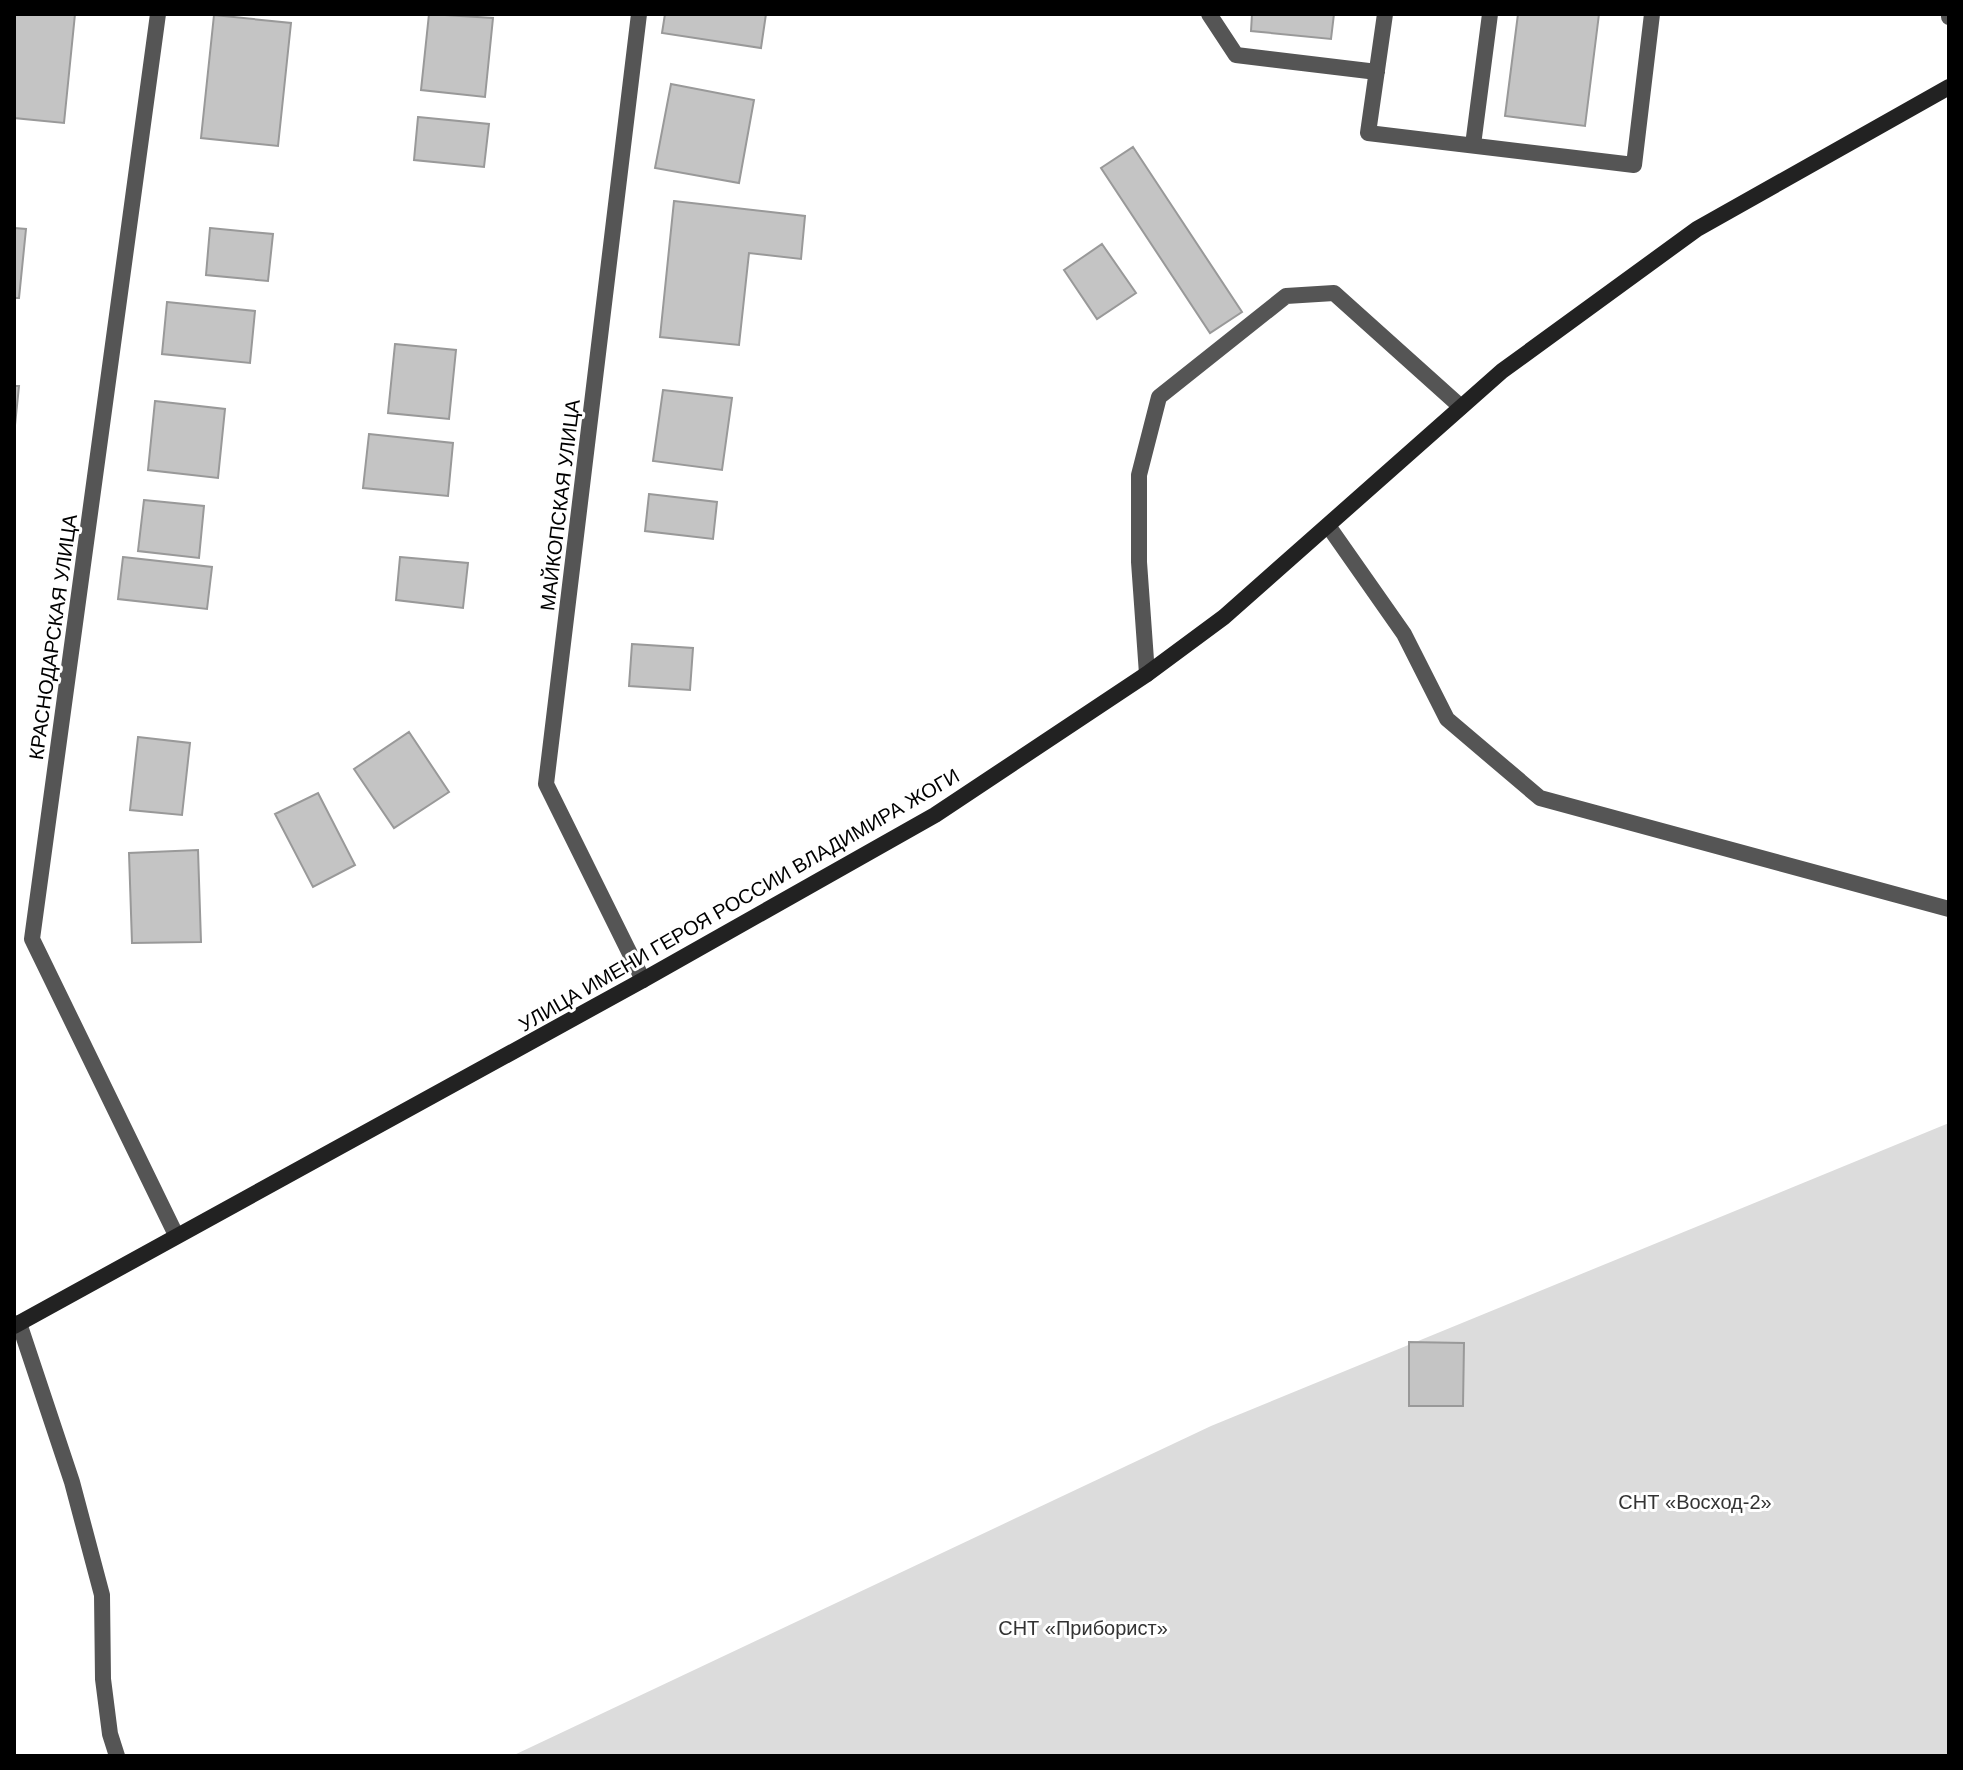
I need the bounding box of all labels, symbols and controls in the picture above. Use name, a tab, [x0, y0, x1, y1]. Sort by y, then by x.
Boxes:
street label: МАЙКОПСКАЯ УЛИЦА	[535, 397, 584, 612]
street label: КРАСНОДАРСКАЯ УЛИЦА	[25, 512, 81, 761]
street label: УЛИЦА ИМЕНИ ГЕРОЯ РОССИИ ВЛАДИМИРА ЖОГИ	[515, 764, 963, 1036]
park label: СНТ «Восход-2»	[1618, 1491, 1772, 1513]
park label: СНТ «Приборист»	[998, 1617, 1168, 1639]

